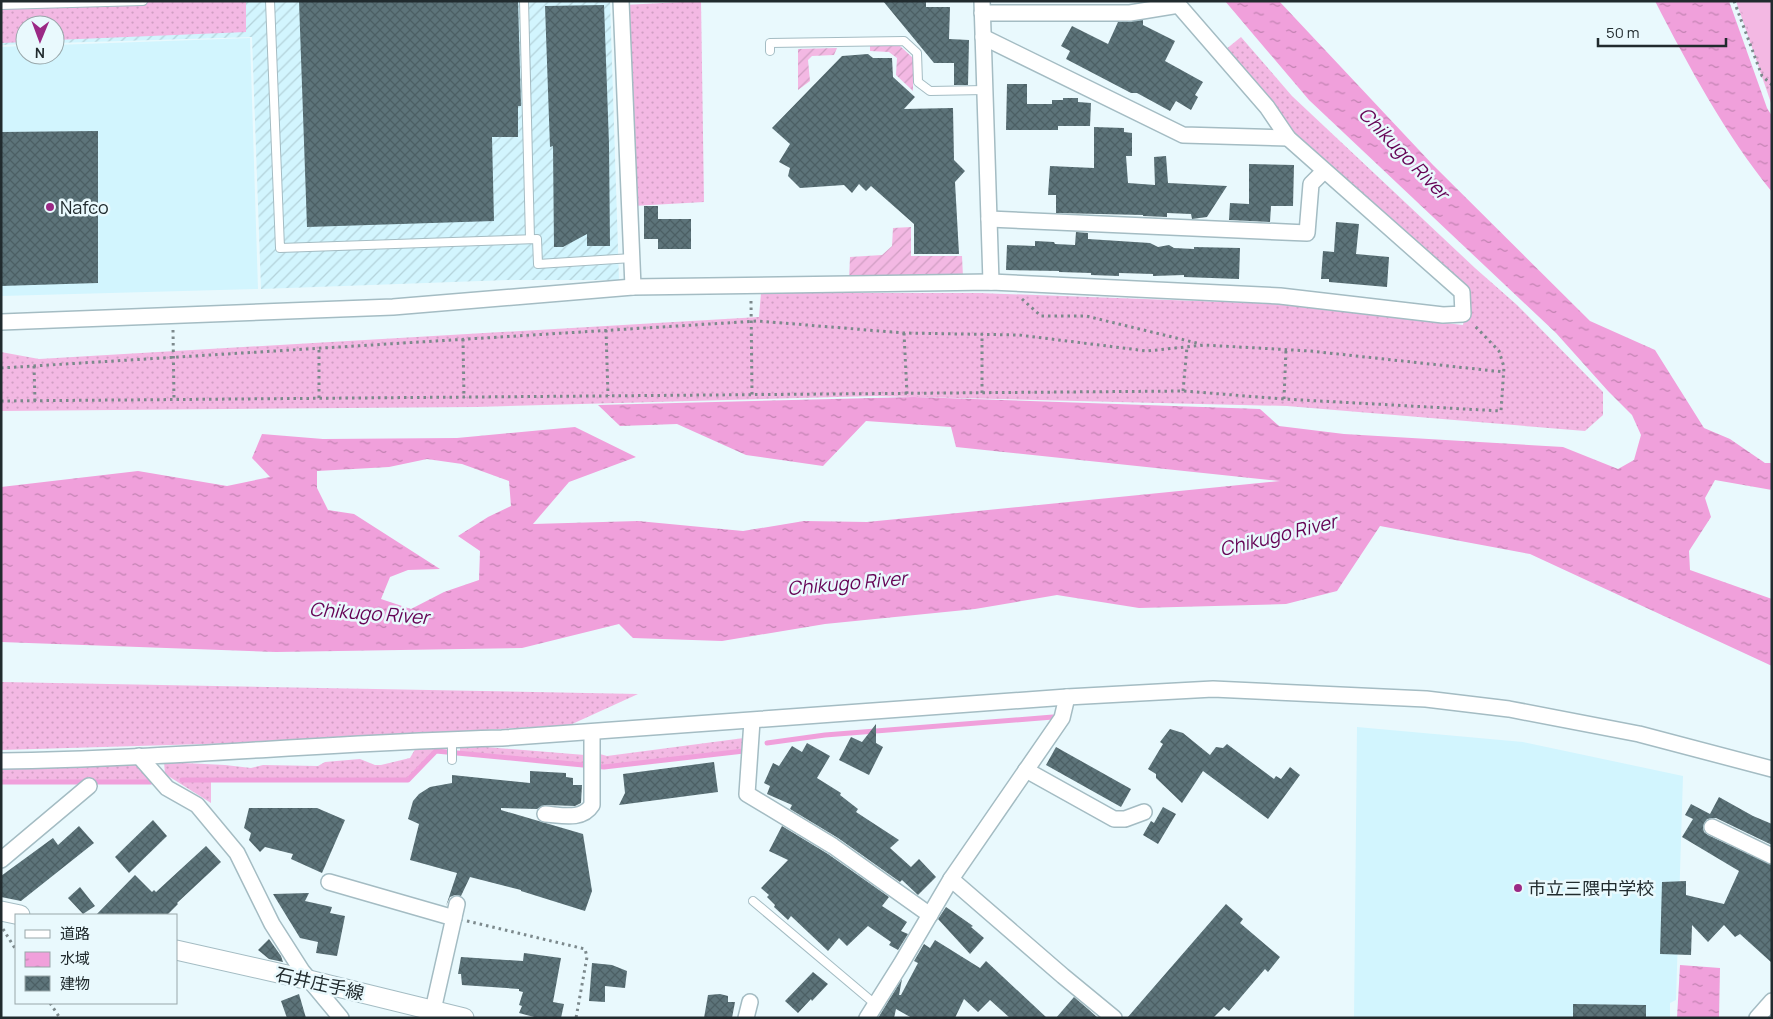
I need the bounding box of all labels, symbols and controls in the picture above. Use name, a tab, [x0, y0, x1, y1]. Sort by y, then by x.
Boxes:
north arrow	[15, 15, 65, 65]
scale bar	[1598, 15, 1726, 47]
text: 50 m	[1606, 22, 1640, 43]
text: N	[35, 44, 45, 63]
water label: Chikugo River	[1353, 101, 1457, 207]
place label: Nafco	[60, 195, 109, 219]
marker: Nafco	[44, 201, 56, 213]
water label: Chikugo River	[1217, 507, 1341, 562]
water label: Chikugo River	[786, 565, 910, 601]
water label: Chikugo River	[308, 596, 432, 630]
place label: 市立三隈中学校	[1528, 876, 1654, 900]
marker: 市立三隈中学校	[1512, 882, 1524, 894]
legend	[15, 914, 178, 1004]
text: 道路	[60, 923, 90, 944]
text: 水域	[60, 948, 90, 969]
street label: 石井庄手線	[273, 961, 367, 1005]
text: 建物	[60, 973, 90, 994]

